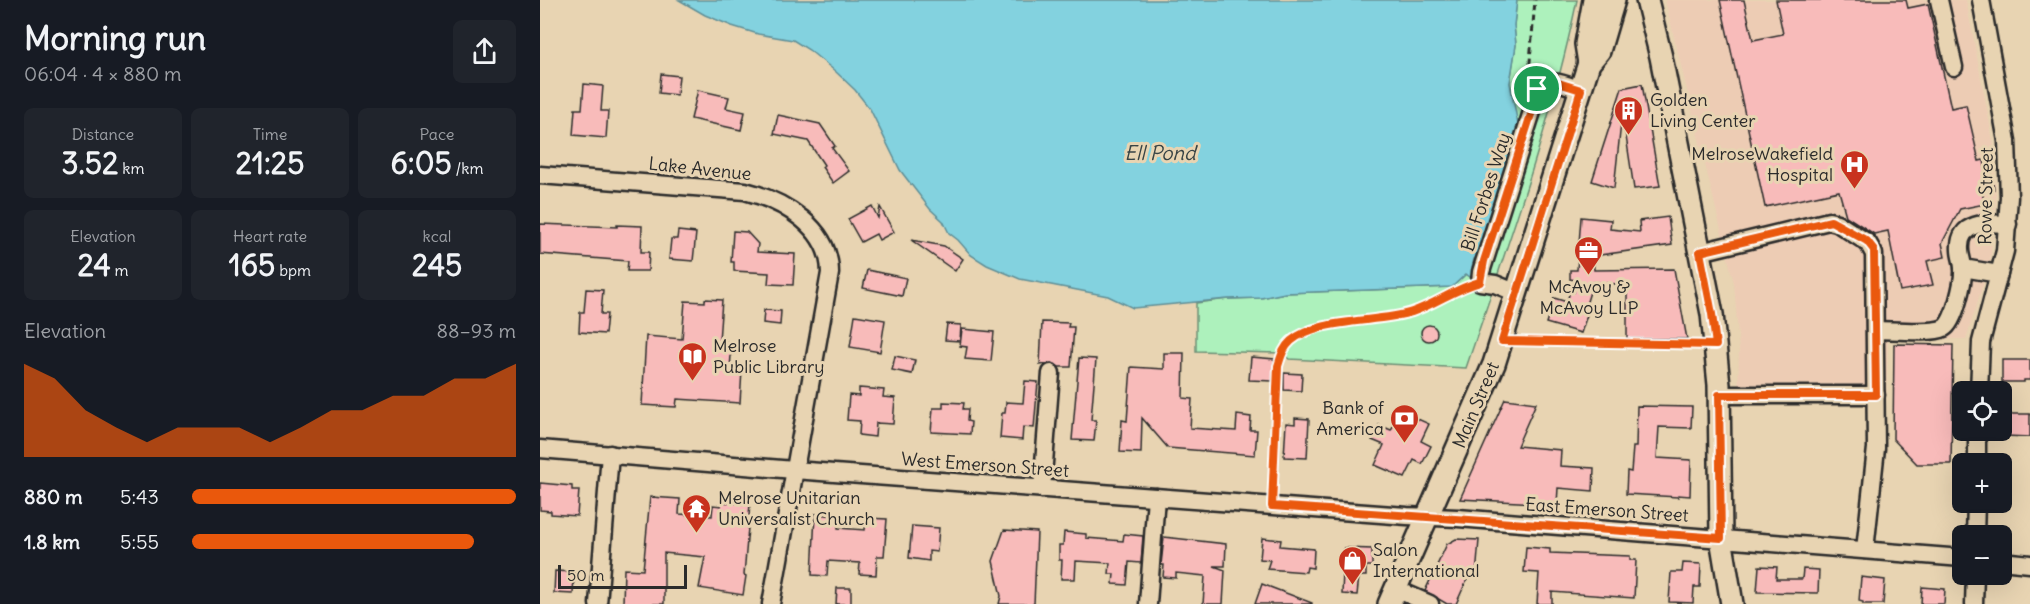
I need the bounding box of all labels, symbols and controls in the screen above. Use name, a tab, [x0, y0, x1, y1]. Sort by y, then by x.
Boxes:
text: Morning run	[24, 17, 206, 59]
button: share	[453, 20, 516, 83]
text: 06:04 · 4 × 880 m	[24, 61, 182, 86]
pin	[1511, 63, 1562, 114]
icon: arrive	[1520, 72, 1553, 105]
place label: Golden Living Center	[1650, 88, 1756, 132]
building icon: Golden Living Center	[1613, 94, 1645, 136]
text: Distance	[72, 124, 134, 144]
text: Time	[253, 124, 287, 144]
text: Pace	[420, 124, 454, 144]
street label: Bill Forbes Way	[1456, 130, 1516, 254]
water label: Ell Pond	[1124, 140, 1198, 165]
place label: MelroseWakefield Hospital	[1691, 142, 1833, 186]
text: 3.52	[62, 144, 118, 182]
text: 21:25	[236, 144, 304, 182]
text: 6:05	[391, 144, 452, 182]
street label: Rowe Street	[1973, 147, 1998, 245]
hospital icon: MelroseWakefield Hospital	[1838, 148, 1870, 190]
street label: Lake Avenue	[647, 152, 753, 185]
text: km	[118, 158, 144, 178]
text: /km	[452, 158, 483, 178]
text: Elevation	[70, 226, 136, 246]
text: Heart rate	[233, 226, 307, 246]
text: kcal	[423, 226, 451, 246]
office icon: McAvoy & McAvoy LLP	[1573, 234, 1605, 276]
text: 24	[77, 246, 111, 284]
text: 165	[229, 246, 275, 284]
text: 245	[412, 246, 462, 284]
text: m	[111, 260, 129, 280]
text: bpm	[275, 260, 311, 280]
place label: McAvoy & McAvoy LLP	[1540, 275, 1639, 319]
text: Elevation	[24, 318, 106, 343]
text: 88–93 m	[436, 318, 516, 343]
place label: Melrose Public Library	[713, 334, 825, 378]
library icon: Melrose Public Library	[676, 340, 708, 382]
street label: Main Street	[1447, 358, 1504, 451]
map controls	[1952, 381, 2012, 585]
button: locate	[1952, 381, 2012, 441]
place label: Bank of America	[1316, 396, 1385, 440]
bank icon: Bank of America	[1389, 402, 1421, 444]
street label: West Emerson Street	[900, 447, 1070, 482]
button: +	[1952, 453, 2012, 513]
text: 880 m	[24, 484, 83, 509]
text: 5:43	[120, 484, 159, 509]
place label: Melrose Unitarian Universalist Church	[718, 486, 875, 530]
temple icon: Melrose Unitarian Universalist Church	[681, 492, 713, 534]
street label: East Emerson Street	[1525, 492, 1689, 527]
button: −	[1952, 525, 2012, 585]
text: 1.8 km	[24, 529, 80, 554]
text: 5:55	[120, 529, 159, 554]
place label: Salon International	[1373, 538, 1480, 582]
shop icon: Salon International	[1336, 544, 1368, 586]
scale bar	[558, 562, 687, 590]
text: 50 m	[567, 565, 605, 585]

